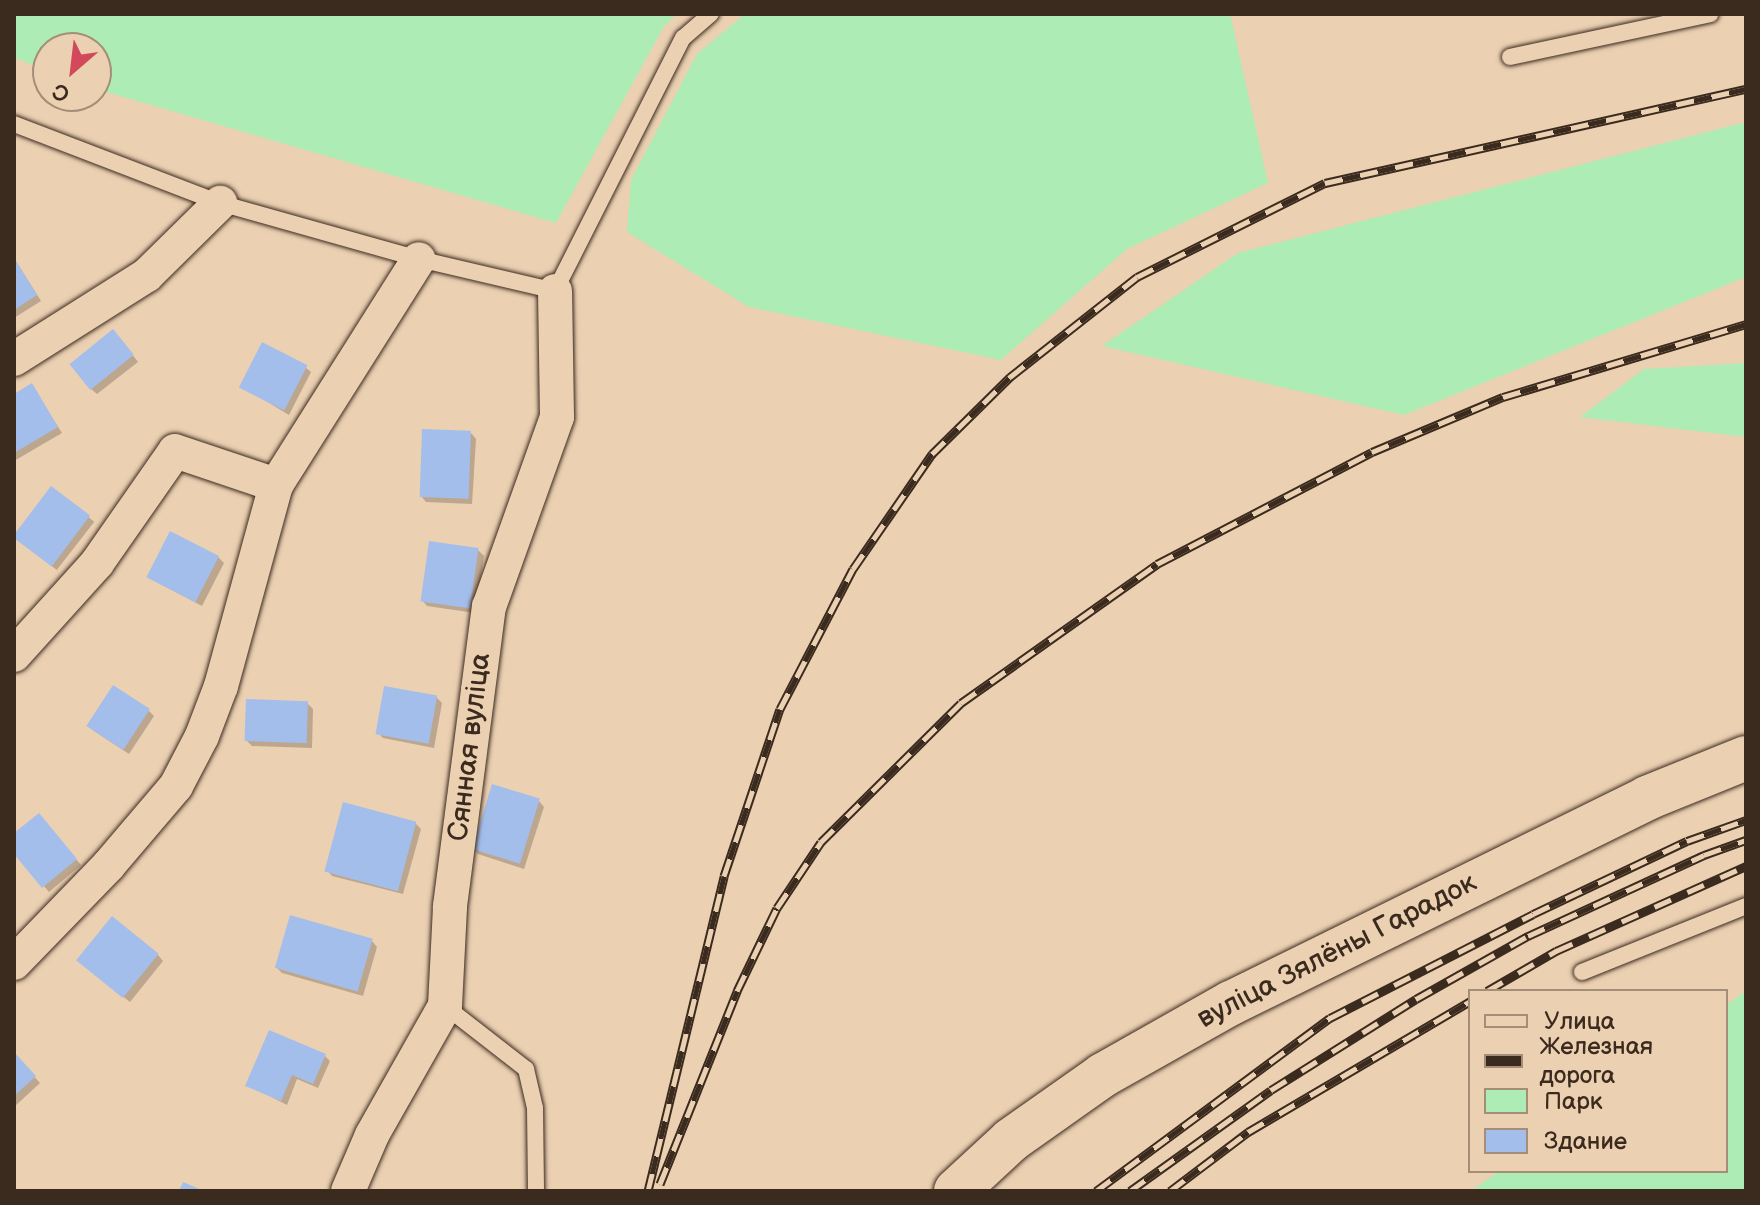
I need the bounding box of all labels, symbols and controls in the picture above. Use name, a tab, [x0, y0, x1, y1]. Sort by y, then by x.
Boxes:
north arrow	[32, 32, 112, 112]
text: С	[48, 76, 75, 107]
street label: Сянная вуліца	[442, 651, 498, 843]
street label: вуліца Зялёны Гарадок	[1192, 866, 1482, 1036]
legend	[1468, 989, 1728, 1173]
text: Улица	[1544, 1007, 1615, 1036]
text: Железная дорога	[1539, 1032, 1653, 1090]
text: Парк	[1544, 1087, 1602, 1116]
text: Здание	[1544, 1127, 1627, 1156]

